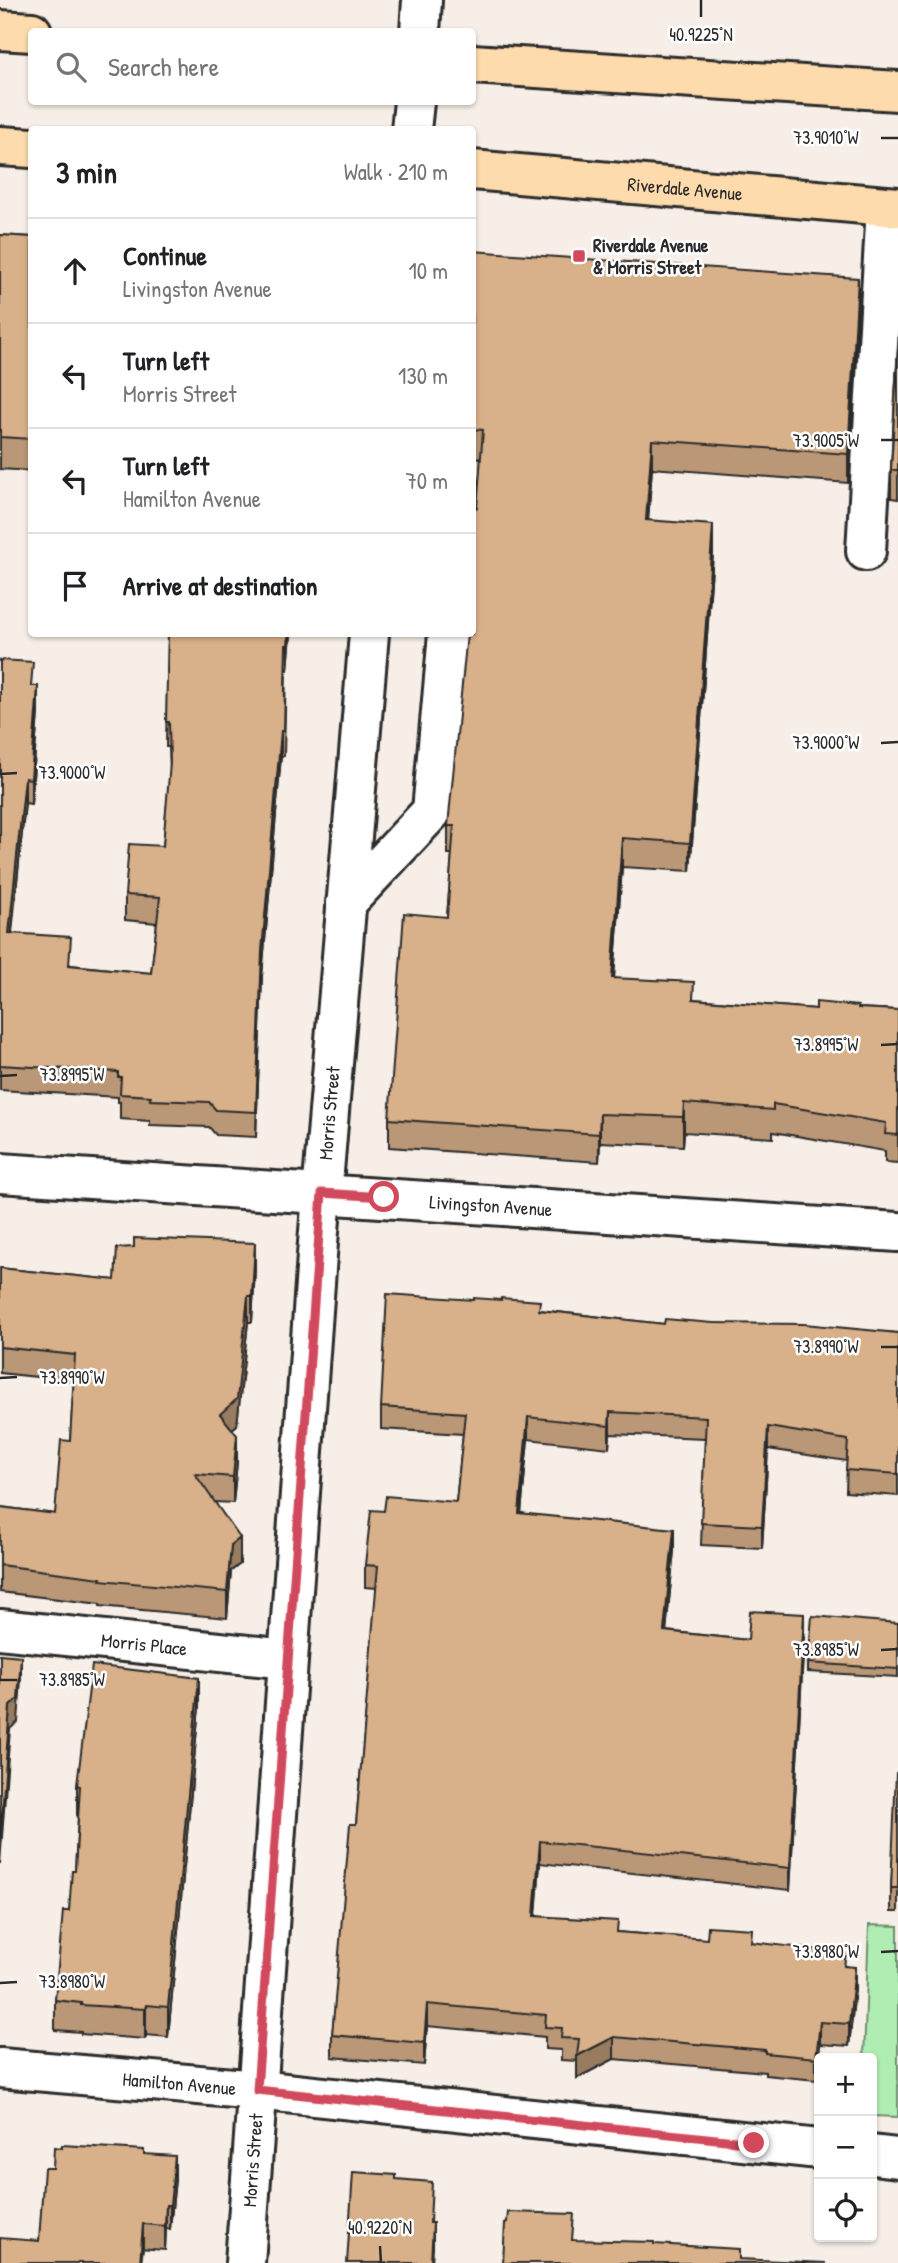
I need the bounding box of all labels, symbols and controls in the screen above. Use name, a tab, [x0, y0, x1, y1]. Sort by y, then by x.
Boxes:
text: 40.9225°N	[669, 22, 733, 47]
search box	[28, 28, 476, 105]
icon: search	[52, 48, 90, 86]
text: Search here	[108, 49, 219, 84]
text: 73.9010°W	[793, 125, 859, 150]
text: 3 min	[56, 152, 117, 192]
text: Walk · 210 m	[344, 156, 448, 187]
street label: Riverdale Avenue	[627, 171, 744, 207]
place label: Riverdale Avenue & Morris Street	[593, 232, 709, 280]
text: Continue	[123, 238, 207, 273]
marker: Riverdale Avenue & Morris Street	[571, 248, 587, 264]
icon: ahead	[56, 252, 94, 290]
text: 10 m	[408, 255, 448, 286]
text: Livingston Avenue	[123, 273, 272, 304]
text: Turn left	[123, 343, 209, 378]
icon: left	[56, 357, 94, 395]
text: 130 m	[398, 360, 448, 391]
text: Morris Street	[123, 378, 237, 409]
text: 73.9005°W	[793, 428, 859, 453]
text: Turn left	[123, 448, 209, 483]
icon: left	[56, 462, 94, 500]
text: 70 m	[405, 465, 448, 496]
text: Hamilton Avenue	[123, 483, 261, 514]
icon: arrive	[56, 567, 94, 605]
text: Arrive at destination	[123, 568, 318, 603]
text: 73.9000°W	[793, 730, 859, 755]
text: 73.9000°W	[39, 760, 105, 785]
text: 73.8995°W	[794, 1032, 858, 1057]
text: 73.8995°W	[40, 1062, 104, 1087]
street label: Morris Street	[312, 1065, 346, 1161]
route start	[368, 1181, 399, 1212]
street label: Livingston Avenue	[429, 1188, 554, 1222]
text: 73.8990°W	[793, 1334, 859, 1359]
text: 73.8990°W	[39, 1365, 105, 1390]
street label: Morris Place	[100, 1627, 189, 1662]
text: 73.8985°W	[793, 1637, 859, 1662]
text: 73.8985°W	[39, 1667, 105, 1692]
text: 73.8980°W	[793, 1939, 859, 1964]
text: 73.8980°W	[39, 1969, 105, 1994]
map controls	[814, 2053, 877, 2242]
button: +	[814, 2053, 877, 2116]
street label: Hamilton Avenue	[121, 2066, 238, 2101]
street label: Morris Street	[236, 2112, 269, 2208]
button: −	[814, 2116, 877, 2179]
route end	[738, 2127, 769, 2158]
button: locate	[814, 2179, 877, 2242]
text: 40.9220°N	[348, 2215, 412, 2240]

